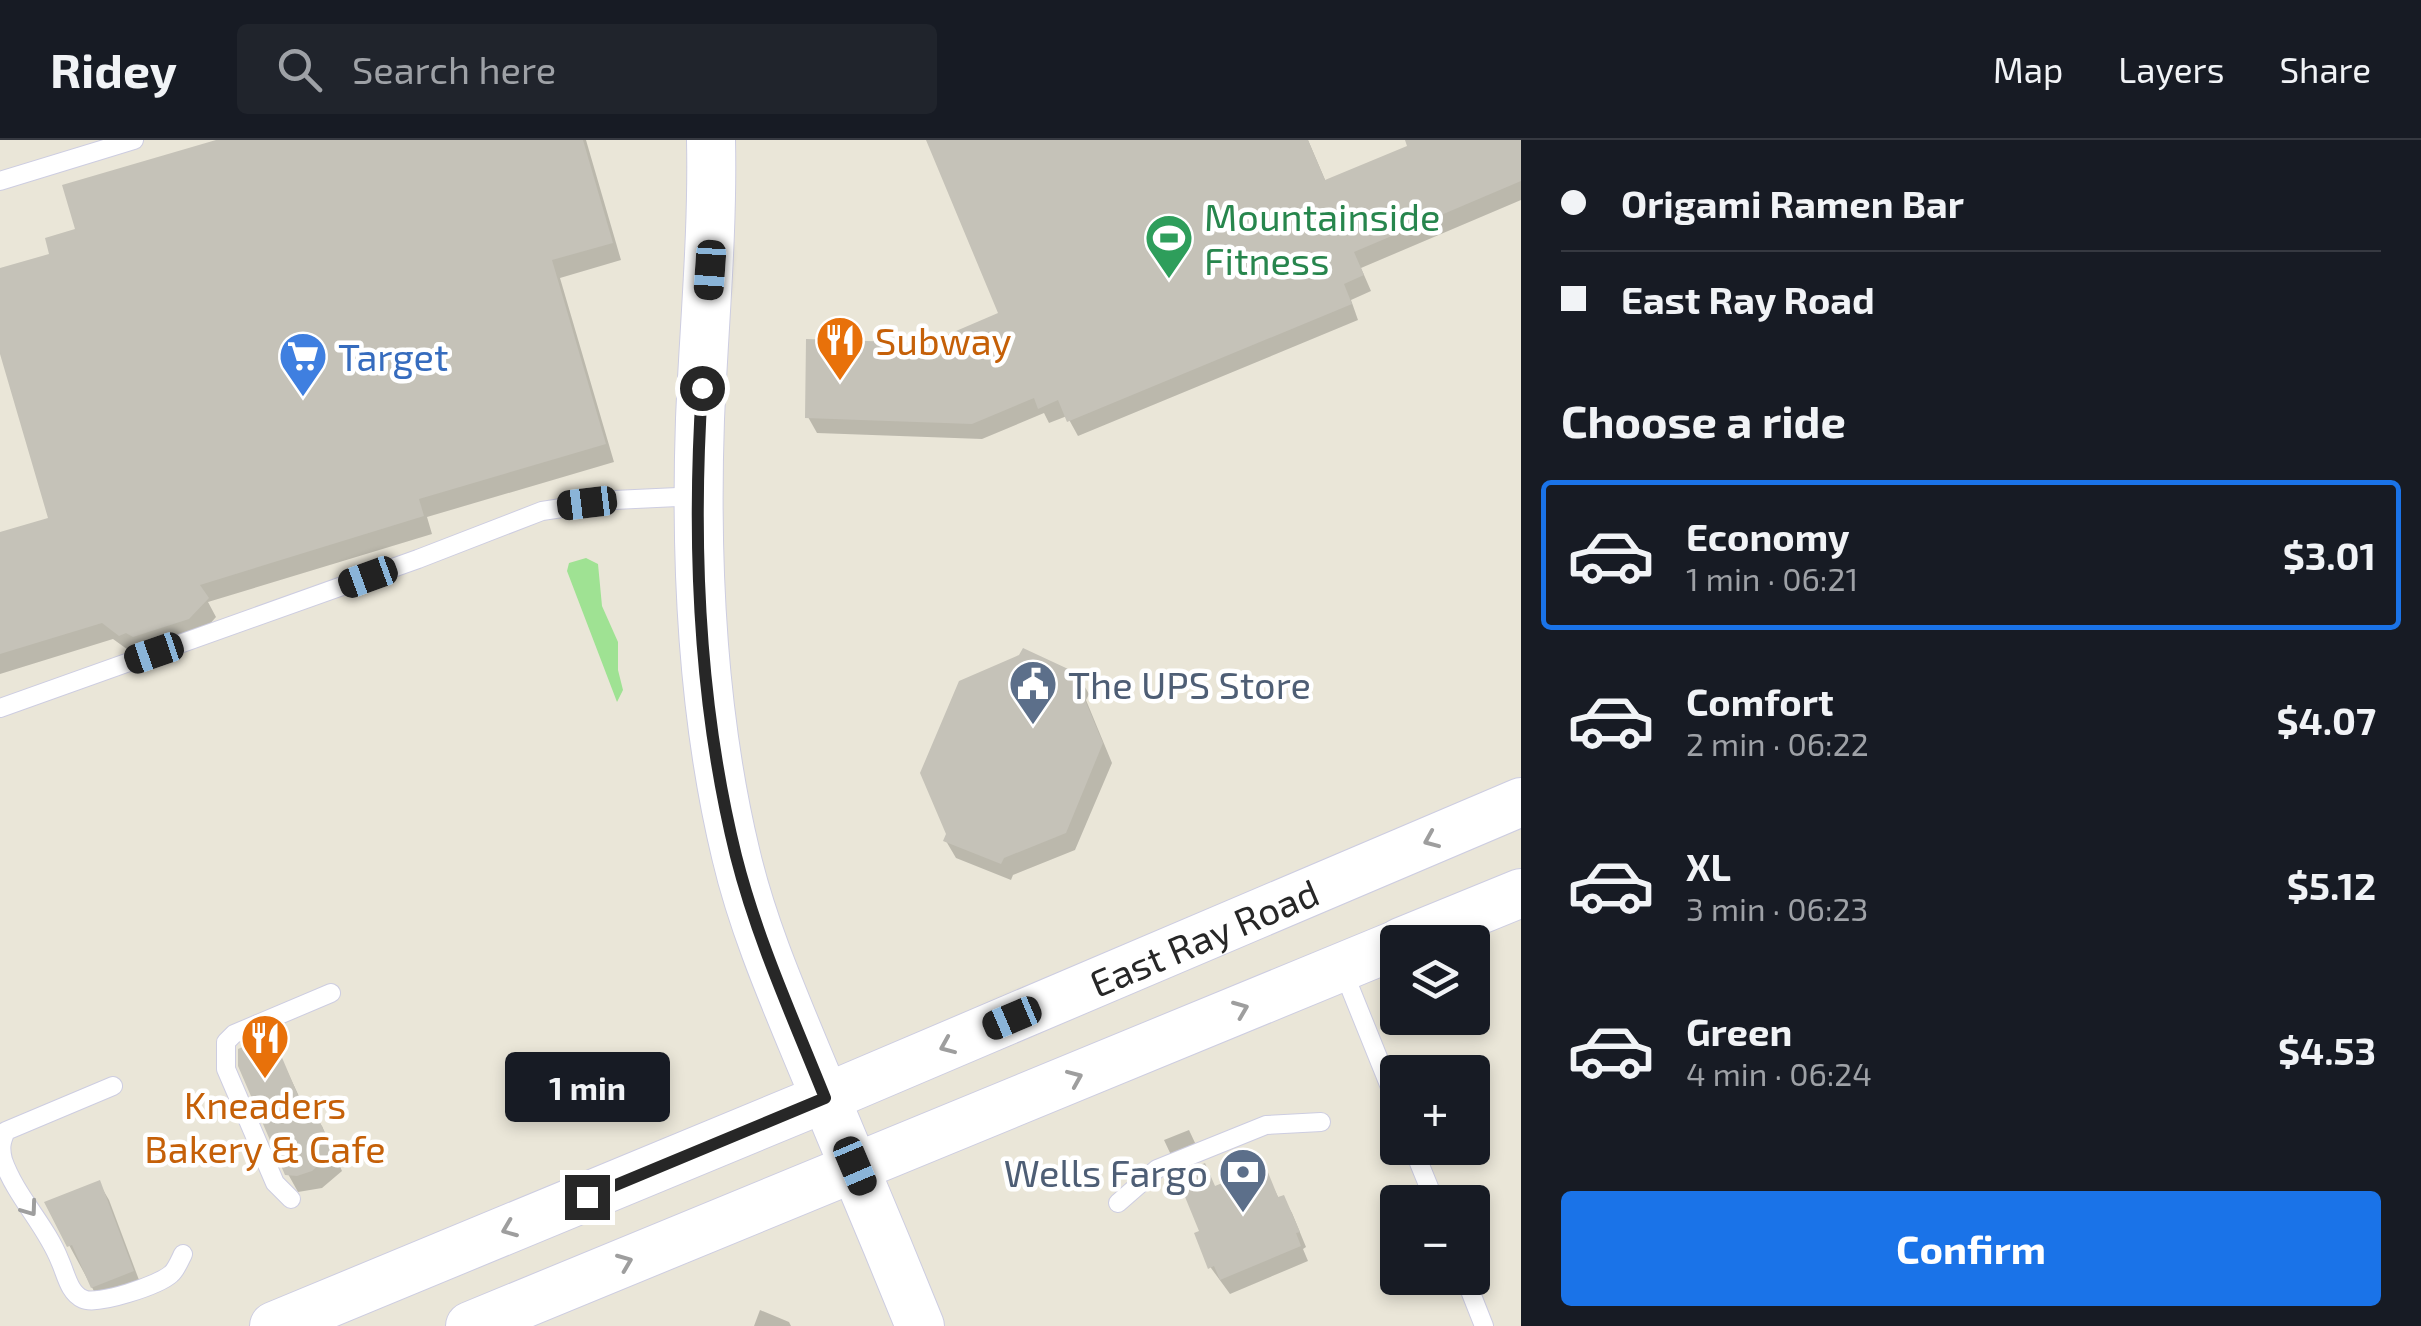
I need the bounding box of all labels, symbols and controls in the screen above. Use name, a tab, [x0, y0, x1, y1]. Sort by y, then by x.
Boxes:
search box	[237, 24, 937, 114]
text: Ridey	[50, 40, 177, 98]
icon: search	[272, 42, 327, 97]
text: Search here	[352, 46, 556, 92]
text: Map	[1993, 48, 2063, 90]
text: Layers	[2118, 48, 2224, 90]
text: Share	[2279, 48, 2371, 90]
text: Origami Ramen Bar	[1621, 180, 1964, 226]
place label: Mountainside Fitness	[1204, 193, 1440, 283]
sports icon: Mountainside Fitness	[1143, 212, 1195, 280]
car	[693, 239, 727, 301]
text: East Ray Road	[1621, 276, 1875, 322]
restaurant icon: Subway	[814, 314, 866, 382]
place label: Subway	[875, 317, 1012, 363]
supermarket icon: Target	[277, 330, 329, 398]
place label: Target	[338, 333, 448, 379]
route start	[680, 366, 725, 411]
text: Choose a ride	[1561, 393, 1846, 447]
car	[555, 484, 619, 522]
icon: car	[1566, 510, 1656, 600]
text: Economy	[1686, 513, 1850, 559]
text: $3.01	[2283, 532, 2376, 578]
car	[335, 553, 401, 601]
text: 1 min · 06:21	[1686, 559, 1858, 597]
car	[121, 629, 187, 677]
public building icon: The UPS Store	[1007, 658, 1059, 726]
place label: The UPS Store	[1068, 661, 1311, 707]
icon: car	[1566, 675, 1656, 765]
text: Comfort	[1686, 678, 1834, 724]
text: $4.07	[2276, 697, 2376, 743]
text: 2 min · 06:22	[1686, 724, 1869, 762]
one-way arrow	[1423, 828, 1441, 848]
icon: car	[1566, 840, 1656, 930]
text: XL	[1686, 843, 1731, 889]
text: $5.12	[2287, 862, 2376, 908]
street label: East Ray Road	[1083, 868, 1325, 1006]
text: 3 min · 06:23	[1686, 889, 1868, 927]
map controls	[1380, 925, 1490, 1295]
button: layers	[1380, 925, 1490, 1035]
car	[979, 992, 1045, 1044]
one-way arrow	[1230, 1001, 1248, 1021]
icon: car	[1566, 1005, 1656, 1095]
text: Green	[1686, 1008, 1792, 1054]
restaurant icon: Kneaders Bakery & Cafe	[239, 1012, 291, 1080]
text: $4.53	[2278, 1027, 2376, 1073]
one-way arrow	[939, 1034, 957, 1054]
callout: 1 min	[504, 1052, 670, 1122]
text: 4 min · 06:24	[1686, 1054, 1872, 1092]
button: +	[1380, 1055, 1490, 1165]
text: 1 min	[549, 1068, 626, 1106]
one-way arrow	[1065, 1069, 1083, 1089]
place label: Kneaders Bakery & Cafe	[144, 1081, 386, 1171]
car	[829, 1133, 881, 1199]
bank icon: Wells Fargo	[1217, 1146, 1269, 1214]
place label: Wells Fargo	[1004, 1149, 1208, 1195]
route end	[565, 1175, 610, 1220]
button: −	[1380, 1185, 1490, 1295]
button: Confirm	[1561, 1191, 2381, 1306]
one-way arrow	[18, 1197, 36, 1216]
one-way arrow	[501, 1218, 519, 1238]
one-way arrow	[615, 1253, 632, 1273]

